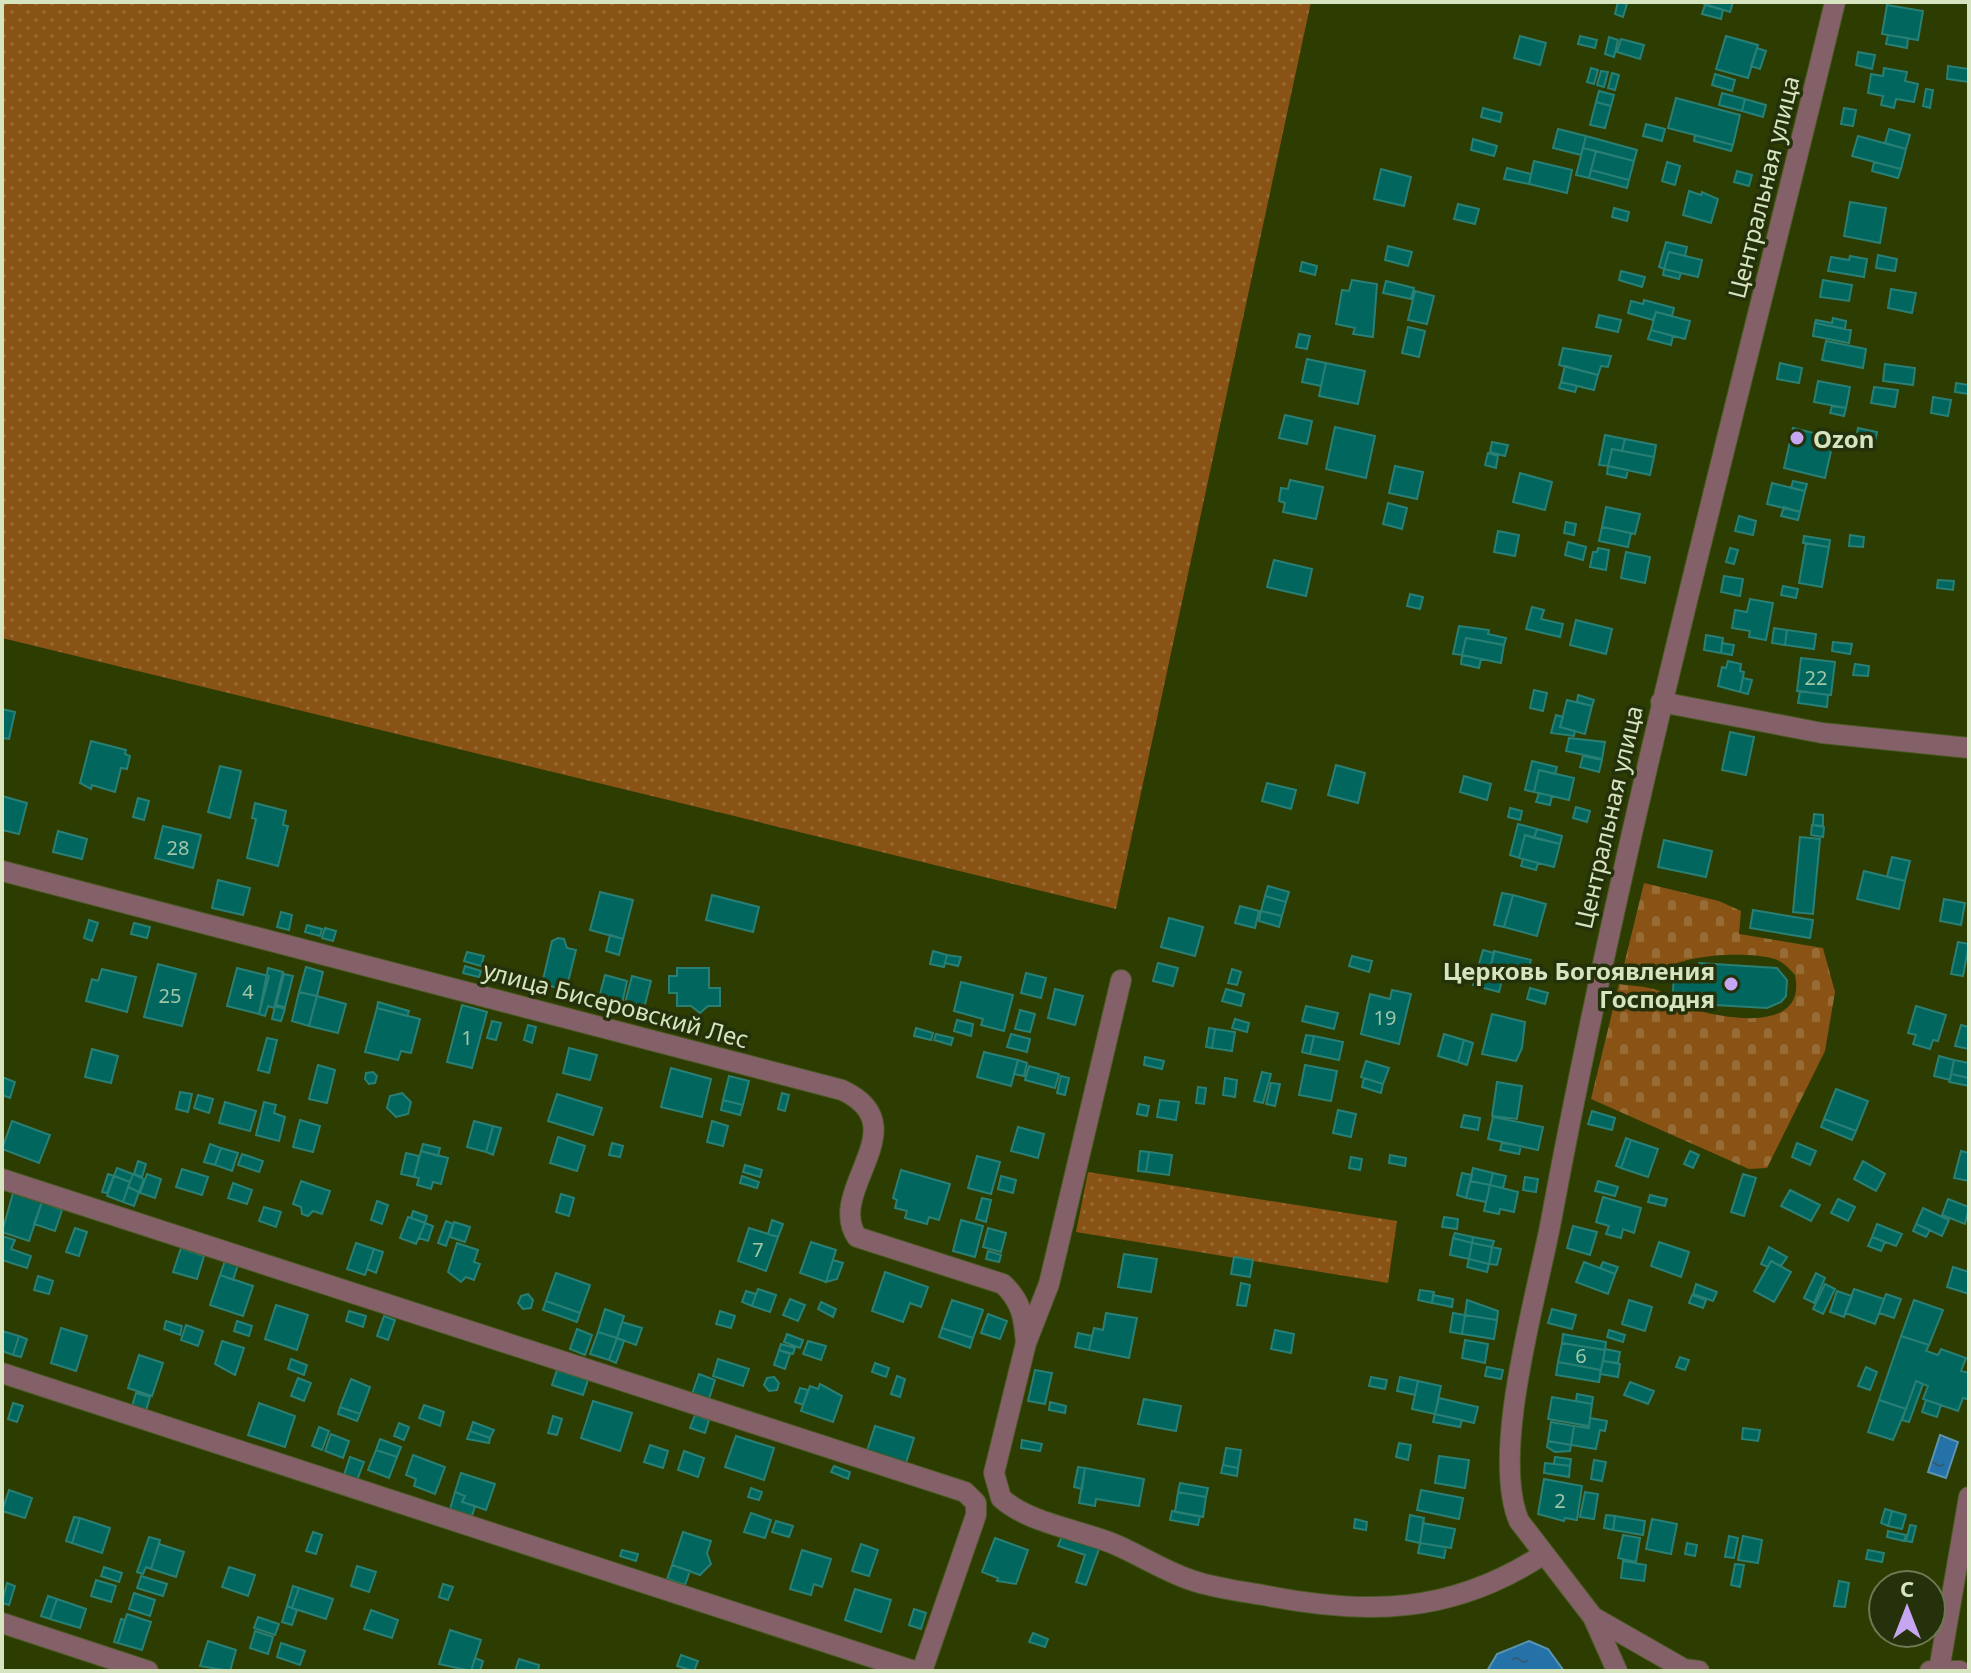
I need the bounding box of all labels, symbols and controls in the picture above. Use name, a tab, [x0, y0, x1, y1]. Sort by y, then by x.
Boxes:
street label: Центральная улица	[1719, 72, 1807, 302]
place label: Ozon	[1813, 422, 1874, 455]
marker: Ozon	[1788, 429, 1806, 447]
house number: 22	[1805, 664, 1827, 691]
street label: Центральная улица	[1566, 702, 1650, 932]
house number: 28	[167, 834, 189, 861]
street label: улица Бисеровский Лес	[480, 953, 752, 1055]
place label: Церковь Богоявления Господня	[1443, 954, 1715, 1015]
marker: Церковь Богоявления Господня	[1722, 975, 1740, 993]
house number: 4	[242, 978, 254, 1005]
house number: 25	[159, 982, 181, 1009]
house number: 19	[1374, 1004, 1396, 1031]
house number: 1	[461, 1024, 473, 1051]
house number: 7	[752, 1236, 764, 1263]
house number: 6	[1575, 1342, 1587, 1369]
house number: 2	[1554, 1487, 1566, 1514]
north arrow	[1867, 1569, 1947, 1649]
text: С	[1900, 1573, 1914, 1603]

